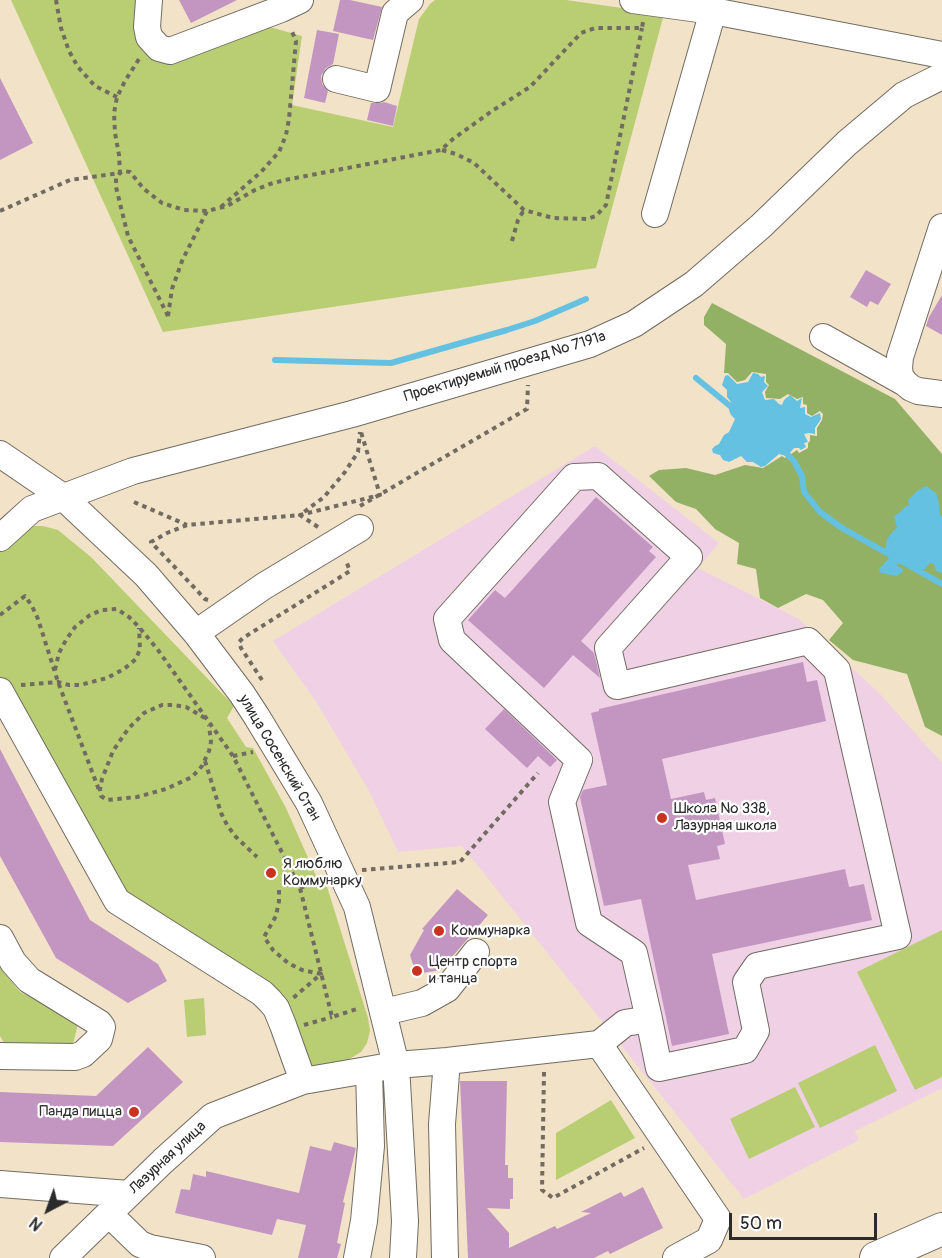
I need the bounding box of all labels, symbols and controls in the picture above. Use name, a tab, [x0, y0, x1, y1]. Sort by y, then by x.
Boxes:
street label: Проектируемый проезд № 7191а	[402, 328, 608, 406]
street label: улица Сосенский Стан	[234, 692, 324, 824]
place label: Школа № 338, Лазурная школа	[674, 800, 777, 835]
marker: Школа № 338, Лазурная школа	[655, 811, 669, 825]
place label: Я люблю Коммунарку	[283, 855, 362, 890]
marker: Я люблю Коммунарку	[264, 866, 278, 880]
place label: Коммунарка	[451, 922, 530, 940]
marker: Коммунарка	[432, 924, 446, 938]
place label: Центр спорта и танца	[429, 953, 517, 988]
marker: Центр спорта и танца	[410, 964, 424, 978]
place label: Панда пицца	[39, 1103, 122, 1121]
marker: Панда пицца	[127, 1105, 141, 1119]
street label: Лазурная улица	[126, 1118, 210, 1198]
north arrow	[18, 1180, 78, 1240]
scale bar	[732, 1201, 880, 1239]
text: N	[26, 1212, 47, 1235]
text: 50 m	[740, 1212, 782, 1235]

